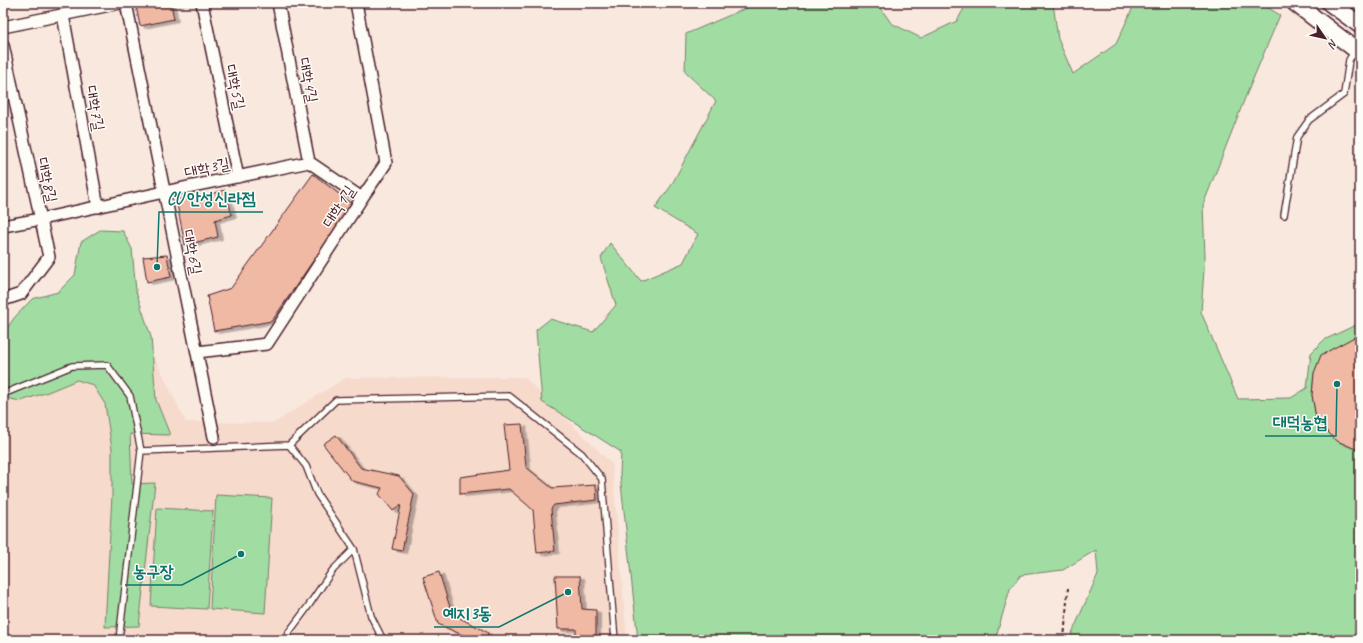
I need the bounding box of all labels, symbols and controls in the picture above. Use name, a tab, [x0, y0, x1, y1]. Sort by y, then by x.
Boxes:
north arrow	[1305, 18, 1345, 58]
text: N	[1324, 37, 1341, 52]
street label: 대학4길	[294, 56, 322, 105]
street label: 대학5길	[220, 63, 250, 112]
street label: 대학7길	[81, 84, 109, 133]
street label: 대학3길	[183, 153, 232, 183]
street label: 대학8길	[32, 156, 62, 205]
street label: 대학1길	[318, 182, 360, 231]
callout: CU 안성신라점	[159, 183, 263, 212]
text: CU 안성신라점	[167, 188, 256, 209]
street label: 대학6길	[178, 228, 206, 277]
callout: 대덕농협	[1265, 407, 1336, 436]
text: 대덕농협	[1273, 412, 1327, 433]
callout: 농구장	[125, 556, 182, 585]
text: 농구장	[132, 561, 174, 582]
callout: 예지3동	[434, 598, 499, 627]
text: 예지3동	[443, 603, 492, 624]

